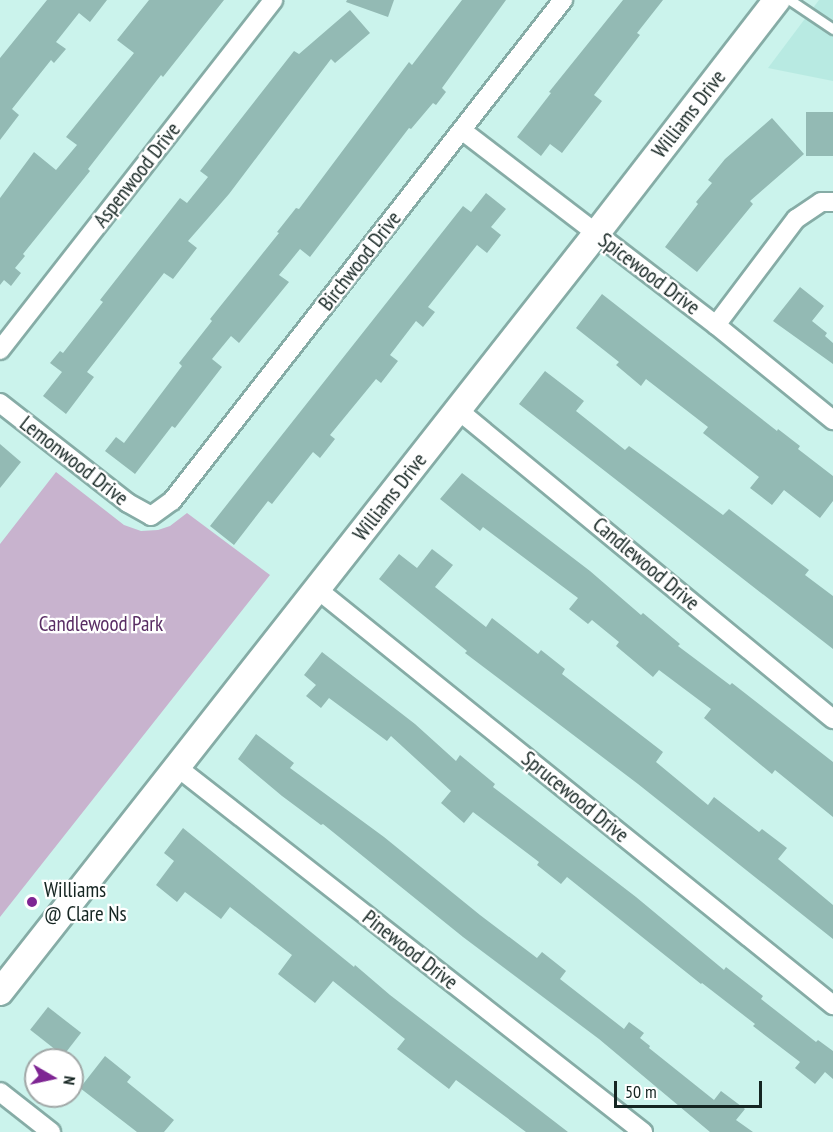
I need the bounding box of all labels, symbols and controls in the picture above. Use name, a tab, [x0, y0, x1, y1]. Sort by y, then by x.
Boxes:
street label: Williams Drive	[647, 65, 731, 163]
street label: Aspenwood Drive	[88, 118, 186, 232]
street label: Birchwood Drive	[313, 206, 407, 316]
street label: Spicewood Drive	[593, 228, 705, 320]
street label: Lemonwood Drive	[15, 411, 133, 511]
street label: Williams Drive	[348, 448, 432, 546]
street label: Candlewood Drive	[588, 512, 704, 616]
park label: Candlewood Park	[39, 611, 163, 637]
street label: Sprucewood Drive	[516, 746, 634, 848]
place label: Williams @ Clare Ns	[44, 877, 127, 927]
marker: Williams @ Clare Ns	[25, 895, 39, 909]
street label: Pinewood Drive	[357, 905, 463, 995]
north arrow	[24, 1048, 84, 1108]
scale bar	[617, 1069, 766, 1107]
text: N	[59, 1075, 80, 1086]
text: 50 m	[625, 1080, 657, 1103]

